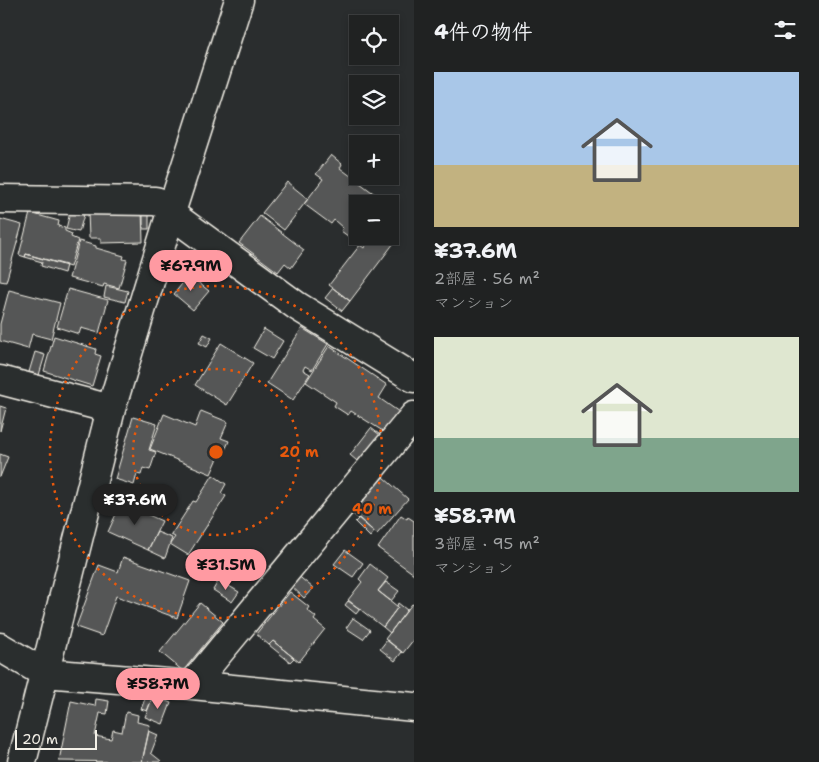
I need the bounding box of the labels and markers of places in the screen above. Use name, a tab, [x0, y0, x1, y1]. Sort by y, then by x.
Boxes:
pin: ¥67.9M	[150, 250, 232, 292]
centre of rings	[207, 443, 225, 461]
pin: ¥37.6M	[94, 484, 176, 526]
pin: ¥31.5M	[185, 548, 267, 591]
pin: ¥58.7M	[117, 668, 199, 710]

